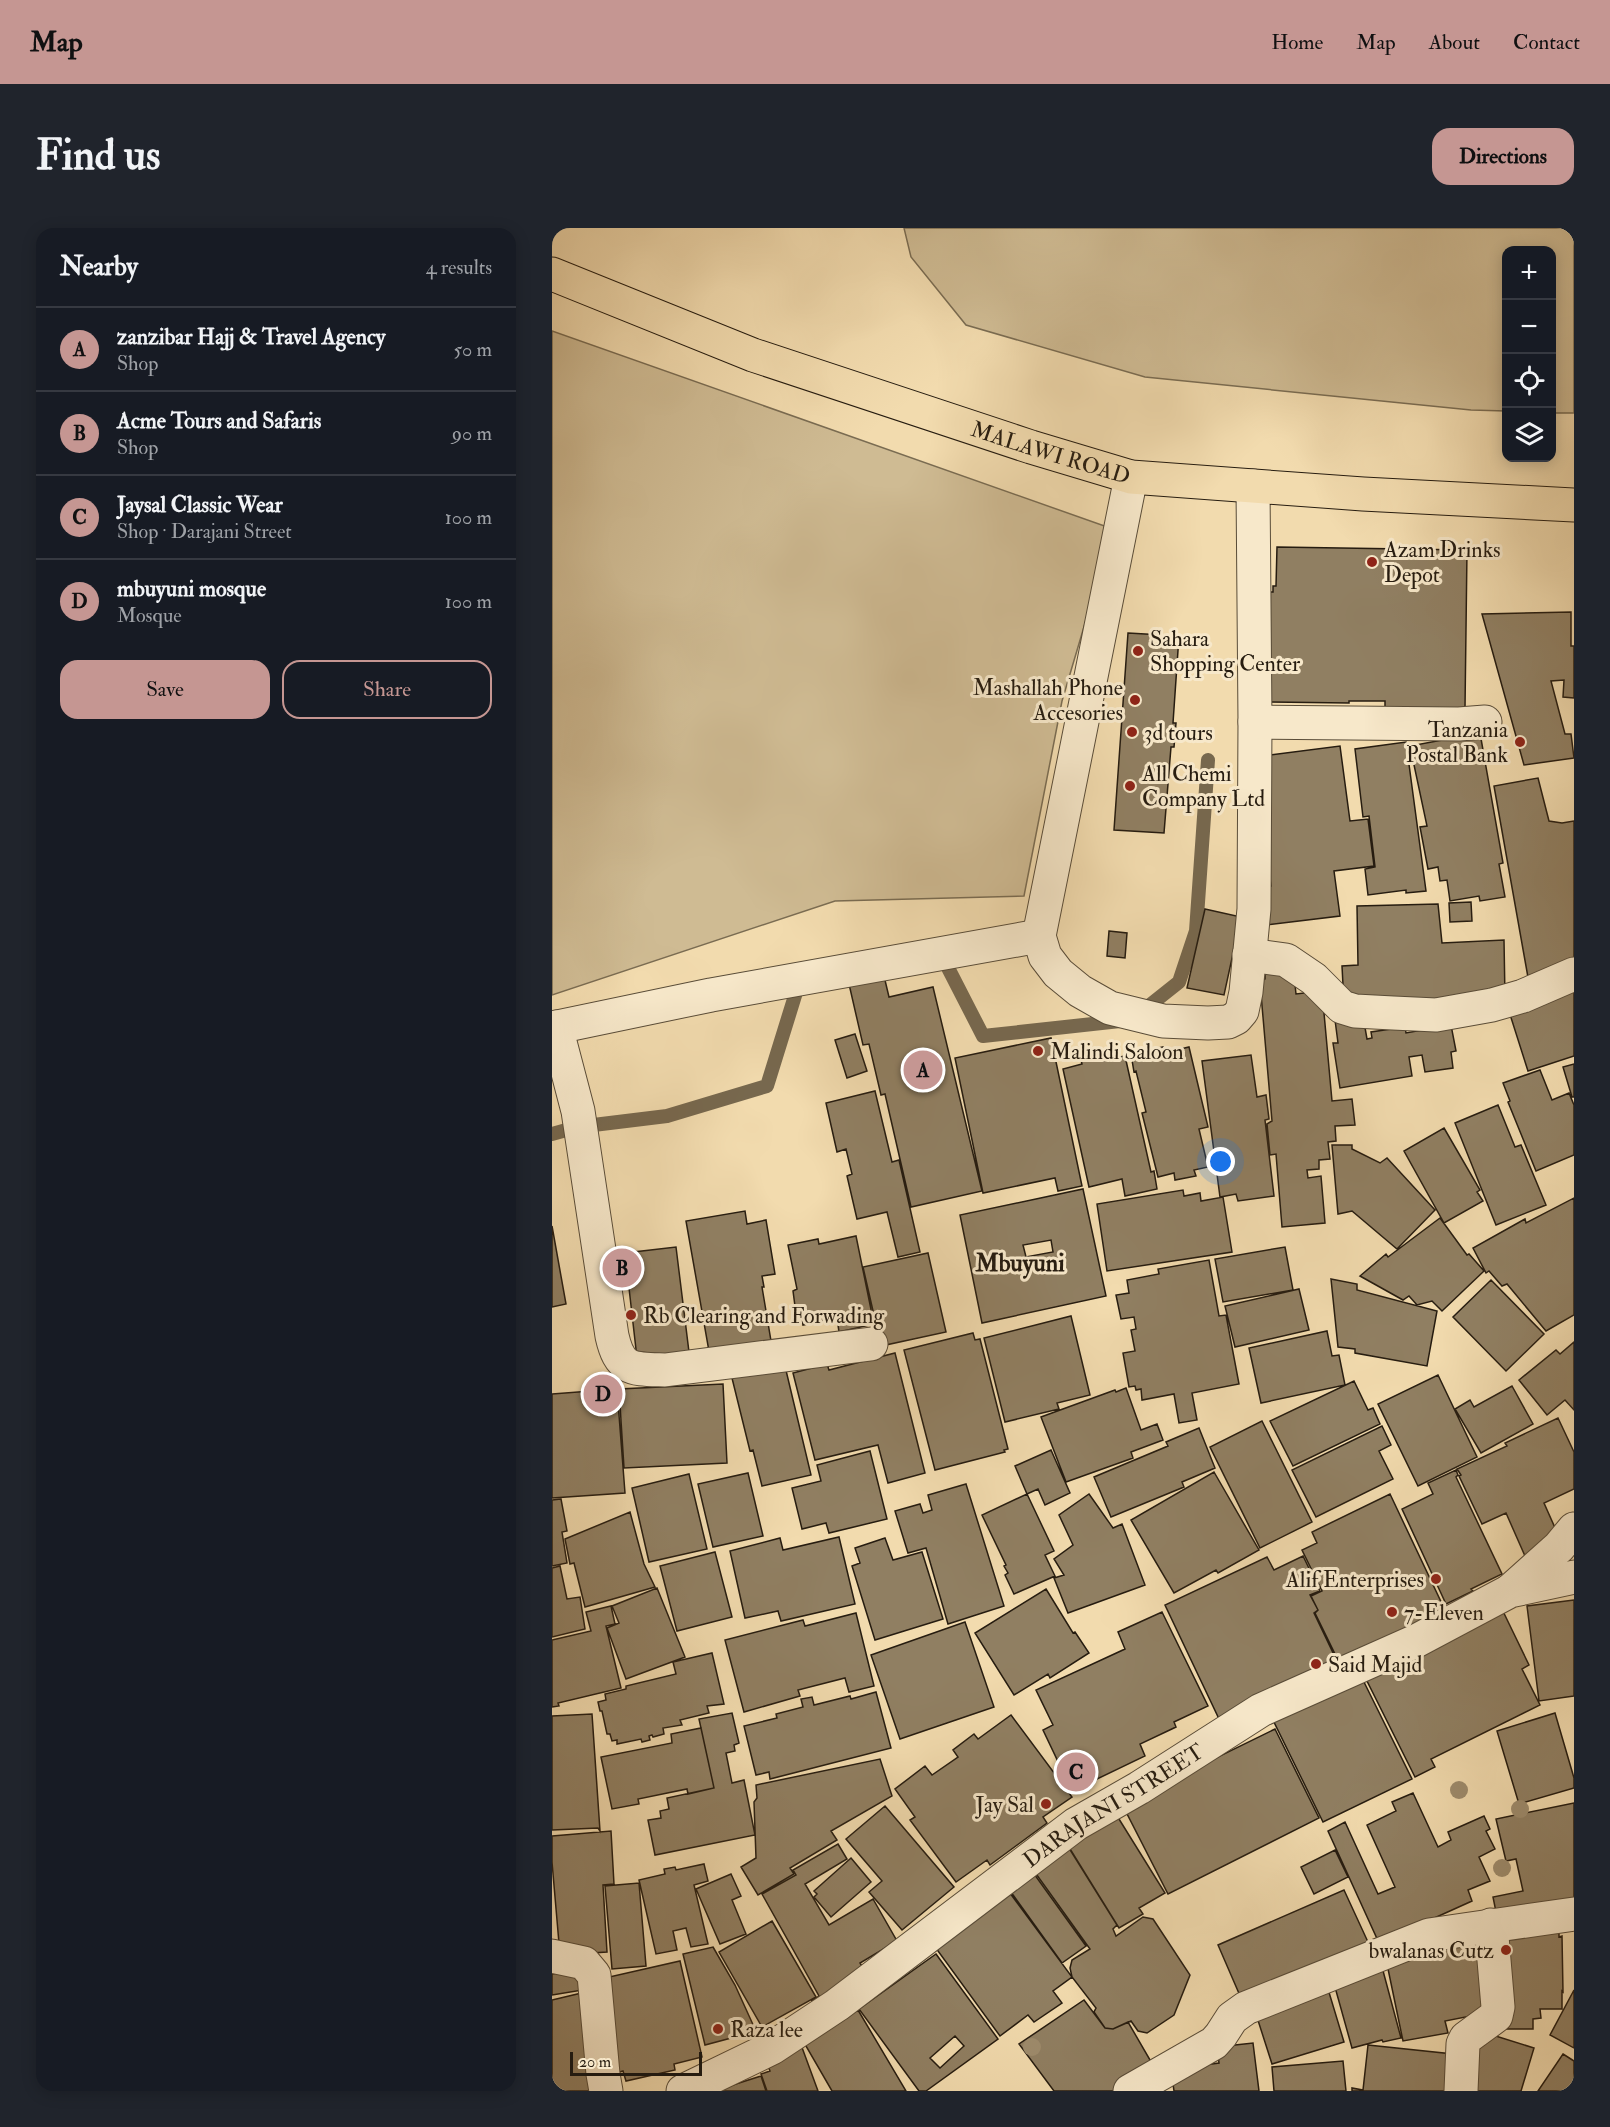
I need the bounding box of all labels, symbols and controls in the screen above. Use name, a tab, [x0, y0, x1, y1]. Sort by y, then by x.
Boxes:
text: Map	[30, 25, 83, 60]
text: Home	[1271, 29, 1323, 56]
text: Map	[1356, 29, 1396, 56]
text: About	[1429, 29, 1480, 56]
text: Contact	[1513, 29, 1580, 56]
button: Directions	[1432, 128, 1574, 185]
text: Find us	[36, 130, 160, 182]
map controls	[1502, 246, 1556, 462]
button: +	[1502, 246, 1556, 300]
text: Nearby	[60, 251, 138, 283]
text: 4 results	[426, 255, 492, 280]
button: −	[1502, 300, 1556, 354]
text: zanzibar Hajj & Travel Agency	[117, 323, 385, 351]
text: A	[73, 337, 86, 362]
text: 50 m	[453, 337, 492, 362]
text: Shop	[117, 351, 158, 376]
button: locate	[1502, 354, 1556, 408]
text: Acme Tours and Safaris	[117, 407, 321, 435]
button: layers	[1502, 408, 1556, 462]
street label: MALAWI ROAD	[967, 415, 1133, 491]
text: B	[73, 421, 86, 446]
text: 90 m	[452, 421, 492, 446]
text: Shop	[117, 435, 158, 460]
text: Jaysal Classic Wear	[117, 491, 283, 519]
text: C	[72, 505, 87, 530]
text: 100 m	[445, 505, 492, 530]
text: Shop · Darajani Street	[117, 519, 292, 544]
place label: Azam Drinks Depot	[1383, 536, 1501, 590]
marker: Azam Drinks Depot	[1365, 555, 1379, 569]
text: mbuyuni mosque	[117, 575, 266, 603]
text: D	[71, 589, 88, 614]
text: 100 m	[445, 589, 492, 614]
text: Mosque	[117, 603, 182, 628]
place label: Sahara Shopping Center	[1150, 625, 1301, 679]
marker: Sahara Shopping Center	[1131, 644, 1145, 658]
button: Save	[60, 660, 270, 719]
button: Share	[282, 660, 492, 719]
place label: Mashallah Phone Accesories	[973, 674, 1123, 727]
marker: Mashallah Phone Accesories	[1128, 693, 1142, 707]
place label: Tanzania Postal Bank	[1406, 716, 1509, 769]
place label: 3d tours	[1144, 719, 1213, 747]
marker: 3d tours	[1125, 725, 1139, 739]
marker: Tanzania Postal Bank	[1513, 735, 1527, 749]
place label: All Chemi Company Ltd	[1141, 760, 1265, 814]
marker: All Chemi Company Ltd	[1123, 779, 1137, 793]
place label: Malindi Saloon	[1050, 1038, 1184, 1066]
marker: Malindi Saloon	[1031, 1044, 1045, 1058]
pin: A	[904, 1048, 943, 1092]
your location	[1206, 1147, 1235, 1176]
pin: B	[602, 1246, 642, 1290]
district label: Mbuyuni	[974, 1248, 1065, 1279]
place label: Rb Clearing and Forwading	[643, 1302, 885, 1330]
marker: Rb Clearing and Forwading	[624, 1308, 638, 1322]
pin: D	[584, 1372, 622, 1416]
place label: Alif Enterprises	[1285, 1566, 1424, 1595]
marker: Alif Enterprises	[1429, 1572, 1443, 1586]
place label: 7-Eleven	[1404, 1599, 1484, 1627]
marker: 7-Eleven	[1385, 1605, 1399, 1619]
place label: Said Majid	[1328, 1651, 1423, 1679]
marker: Said Majid	[1309, 1657, 1323, 1671]
street label: DARAJANI STREET	[1018, 1737, 1210, 1874]
pin: C	[1056, 1750, 1096, 1794]
place label: Jay Sal	[975, 1791, 1034, 1819]
marker: Jay Sal	[1039, 1797, 1053, 1811]
place label: bwalanas Cutz	[1369, 1937, 1494, 1965]
marker: bwalanas Cutz	[1499, 1943, 1513, 1957]
place label: Raza lee	[730, 2016, 803, 2044]
marker: Raza lee	[711, 2022, 725, 2036]
scale bar	[570, 2049, 702, 2076]
text: 20 m	[579, 2052, 611, 2072]

